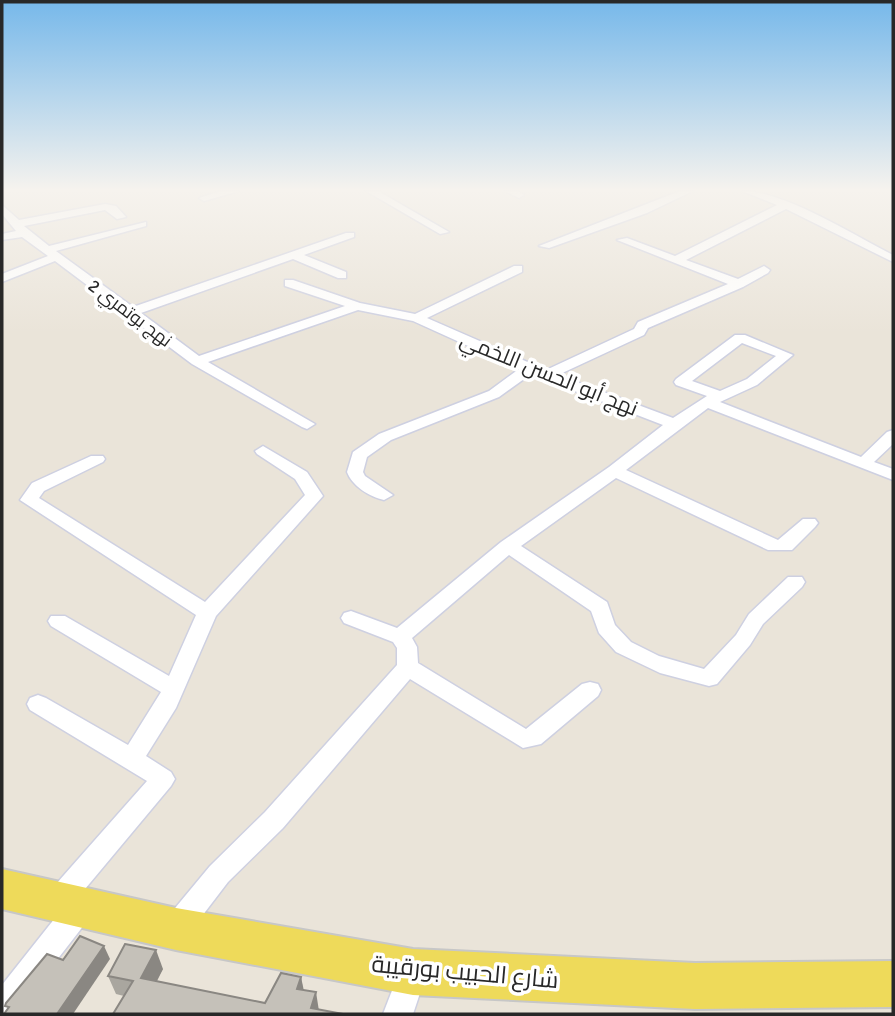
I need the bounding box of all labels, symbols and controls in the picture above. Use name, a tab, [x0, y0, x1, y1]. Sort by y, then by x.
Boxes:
street label: نهج بوتمري 2	[82, 274, 176, 354]
street label: نهج أبو الحسن اللخمي	[455, 326, 642, 424]
street label: شارع الحبيب بورقيبة	[370, 949, 560, 996]

